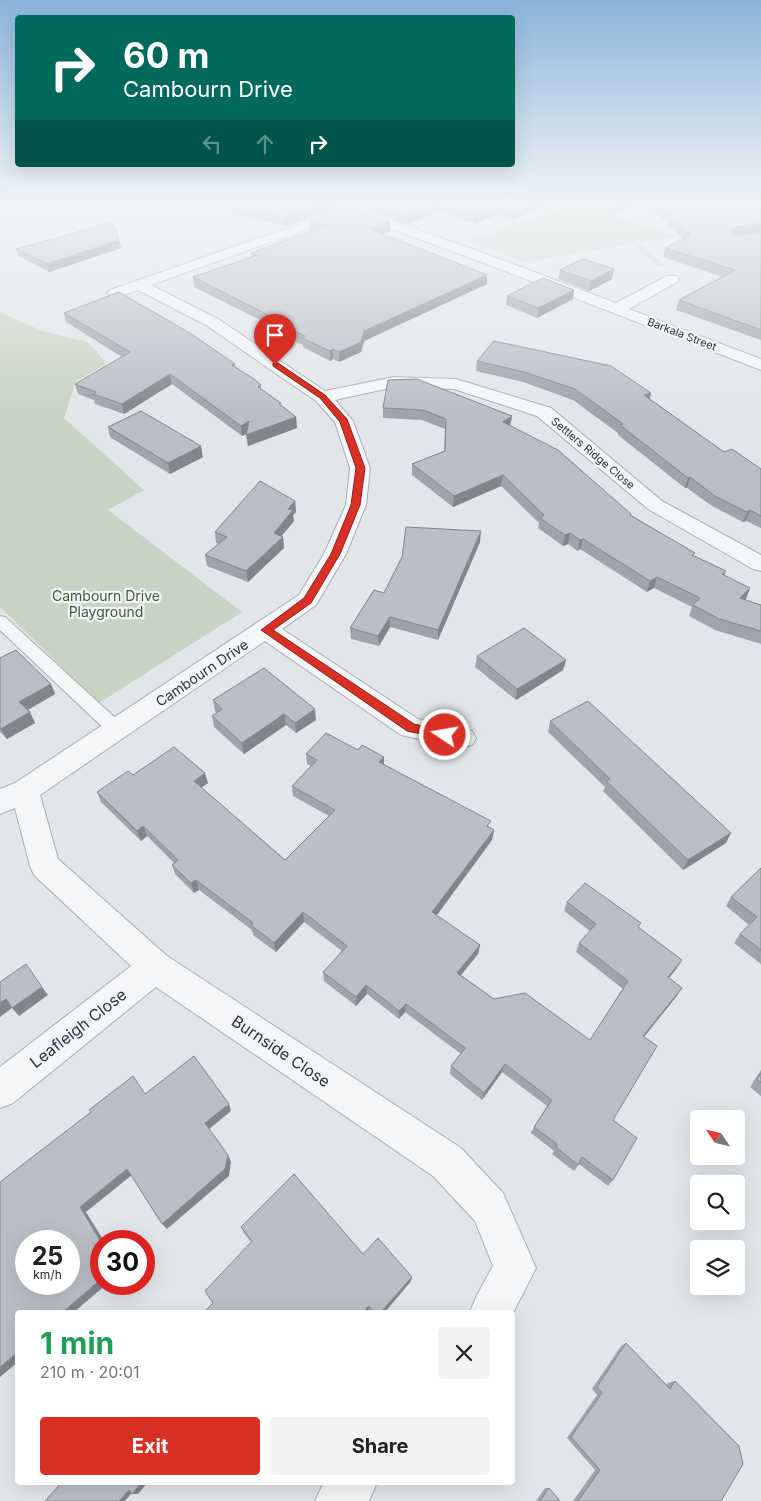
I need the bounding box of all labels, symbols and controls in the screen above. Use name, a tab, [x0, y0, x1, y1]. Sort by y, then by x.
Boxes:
text: 60 m	[123, 34, 210, 76]
icon: right	[40, 35, 105, 100]
text: Cambourn Drive	[123, 76, 293, 102]
icon: left	[198, 130, 226, 158]
icon: ahead	[251, 130, 279, 158]
icon: right	[304, 130, 332, 158]
pin	[254, 314, 296, 365]
street label: Barkala Street	[645, 314, 719, 354]
icon: arrive	[261, 321, 289, 349]
street label: Settlers Ridge Close	[548, 414, 638, 492]
park label: Cambourn Drive Playground	[52, 587, 160, 620]
street label: Cambourn Drive	[152, 635, 251, 710]
position arrow	[418, 708, 470, 760]
street label: Leafleigh Close	[26, 984, 130, 1072]
street label: Burnside Close	[228, 1011, 334, 1091]
north arrow	[690, 1110, 745, 1165]
map controls	[690, 1110, 745, 1295]
button: search	[690, 1175, 745, 1230]
speed limit sign: 30	[90, 1230, 155, 1295]
button: layers	[690, 1240, 745, 1295]
text: 25	[32, 1241, 63, 1271]
text: km/h	[33, 1267, 62, 1282]
text: 1 min	[40, 1325, 114, 1361]
button: close	[438, 1327, 490, 1379]
text: 210 m · 20:01	[40, 1362, 140, 1382]
button: Exit	[40, 1417, 260, 1475]
button: Share	[270, 1417, 490, 1475]

